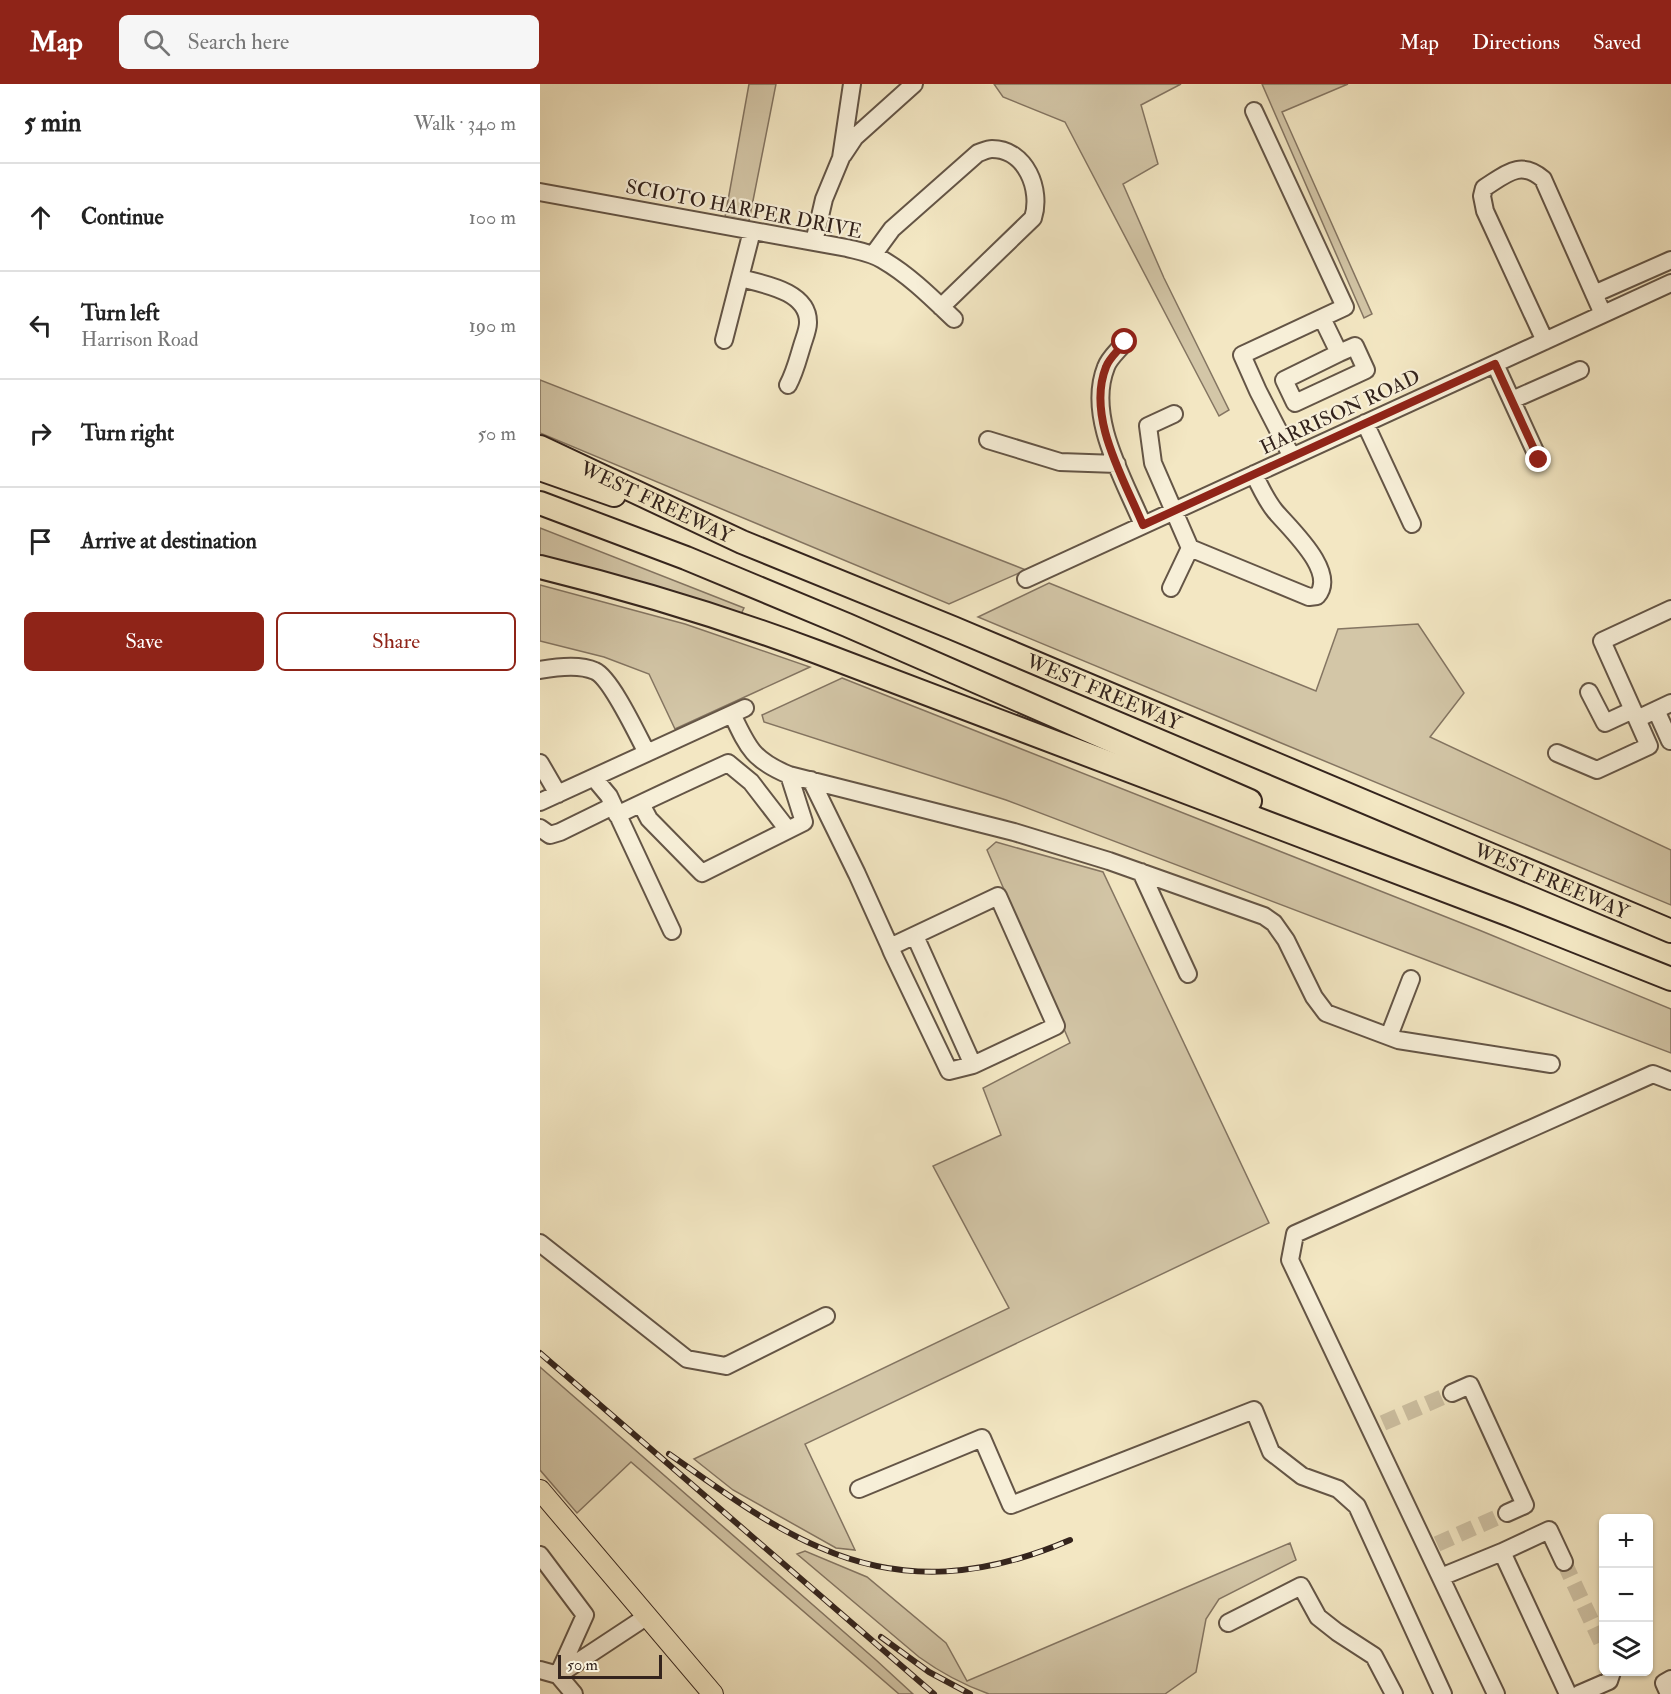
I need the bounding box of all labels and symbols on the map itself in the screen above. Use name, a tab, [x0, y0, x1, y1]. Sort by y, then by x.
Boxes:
street label: SCIOTO HARPER DRIVE	[624, 174, 864, 244]
route start	[1111, 328, 1137, 354]
street label: HARRISON ROAD	[1256, 364, 1424, 460]
route end	[1525, 446, 1551, 472]
street label: WEST FREEWAY	[576, 455, 738, 549]
street label: WEST FREEWAY	[1022, 648, 1186, 736]
street label: WEST FREEWAY	[1470, 837, 1634, 925]
scale bar	[558, 1652, 662, 1680]

